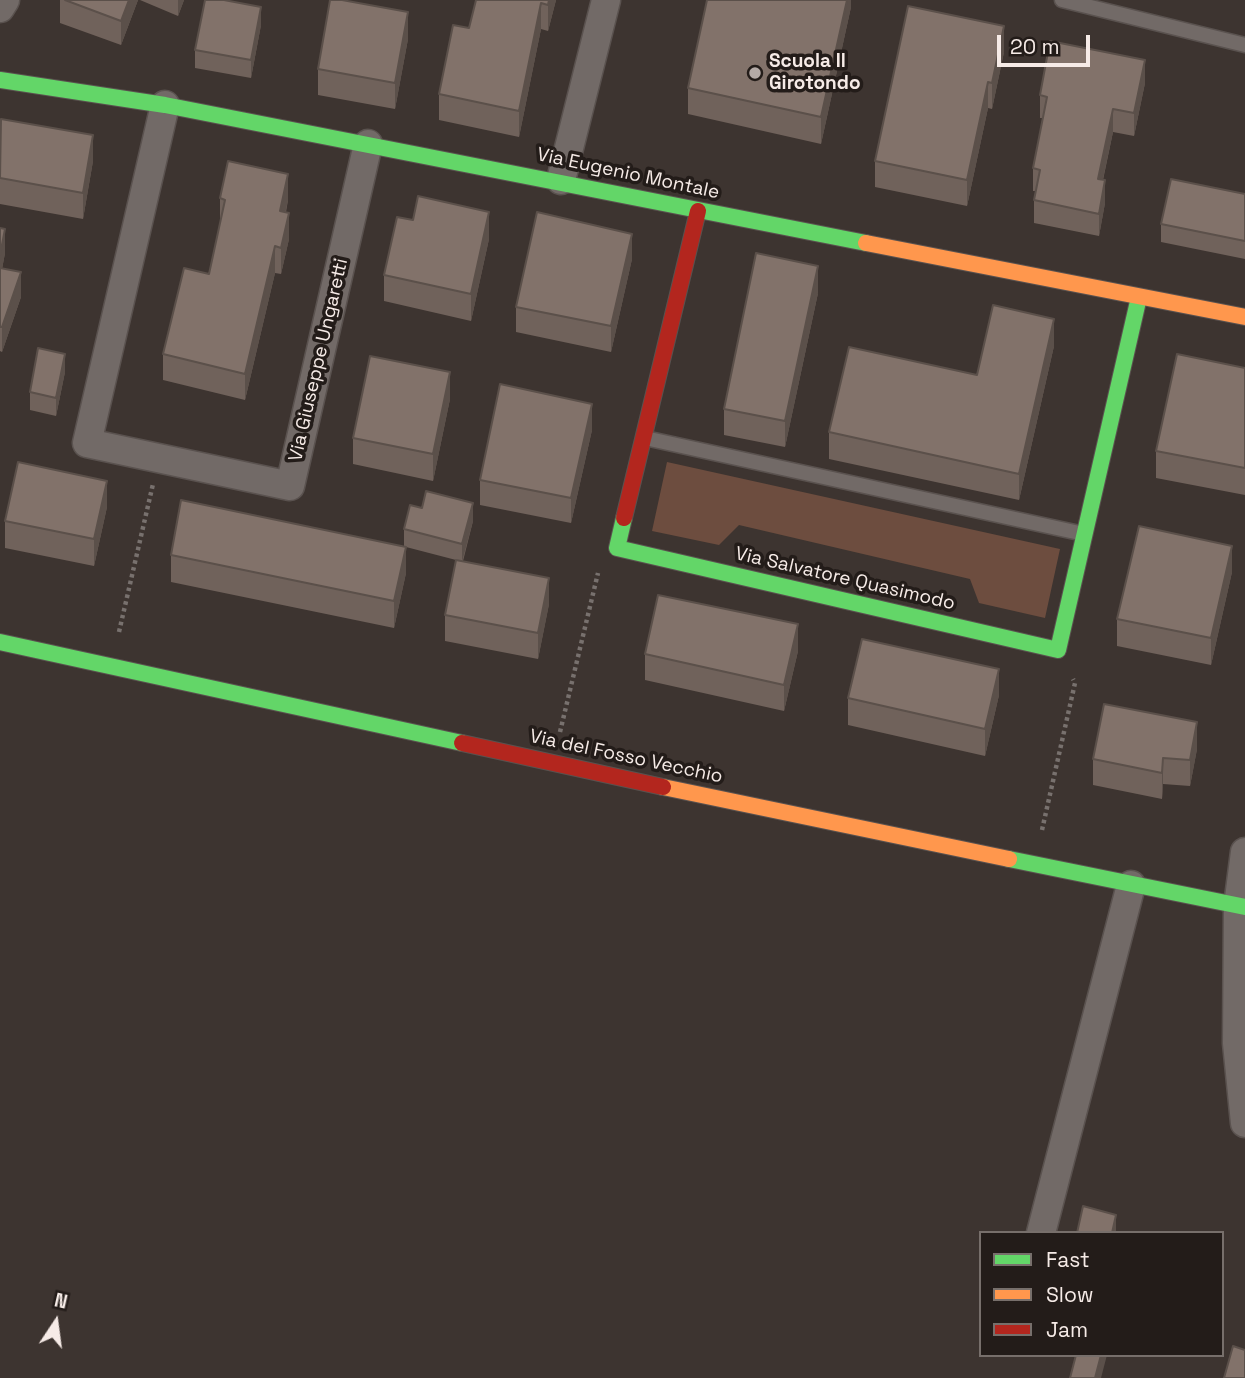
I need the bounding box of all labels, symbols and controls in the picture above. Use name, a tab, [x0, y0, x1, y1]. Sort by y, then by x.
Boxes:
scale bar	[1000, 21, 1093, 65]
text: 20 m	[1010, 33, 1060, 60]
place label: Scuola Il Girotondo	[769, 51, 861, 95]
marker: Scuola Il Girotondo	[747, 65, 763, 81]
street label: Via Eugenio Montale	[535, 144, 721, 204]
street label: Via Giuseppe Ungaretti	[285, 256, 353, 464]
street label: Via Salvatore Quasimodo	[733, 543, 957, 615]
street label: Via del Fosso Vecchio	[527, 725, 725, 789]
legend	[979, 1231, 1224, 1357]
text: Fast	[1046, 1246, 1090, 1273]
text: Slow	[1046, 1281, 1094, 1308]
north arrow	[21, 1287, 91, 1357]
text: N	[52, 1287, 70, 1315]
text: Jam	[1046, 1316, 1088, 1343]

